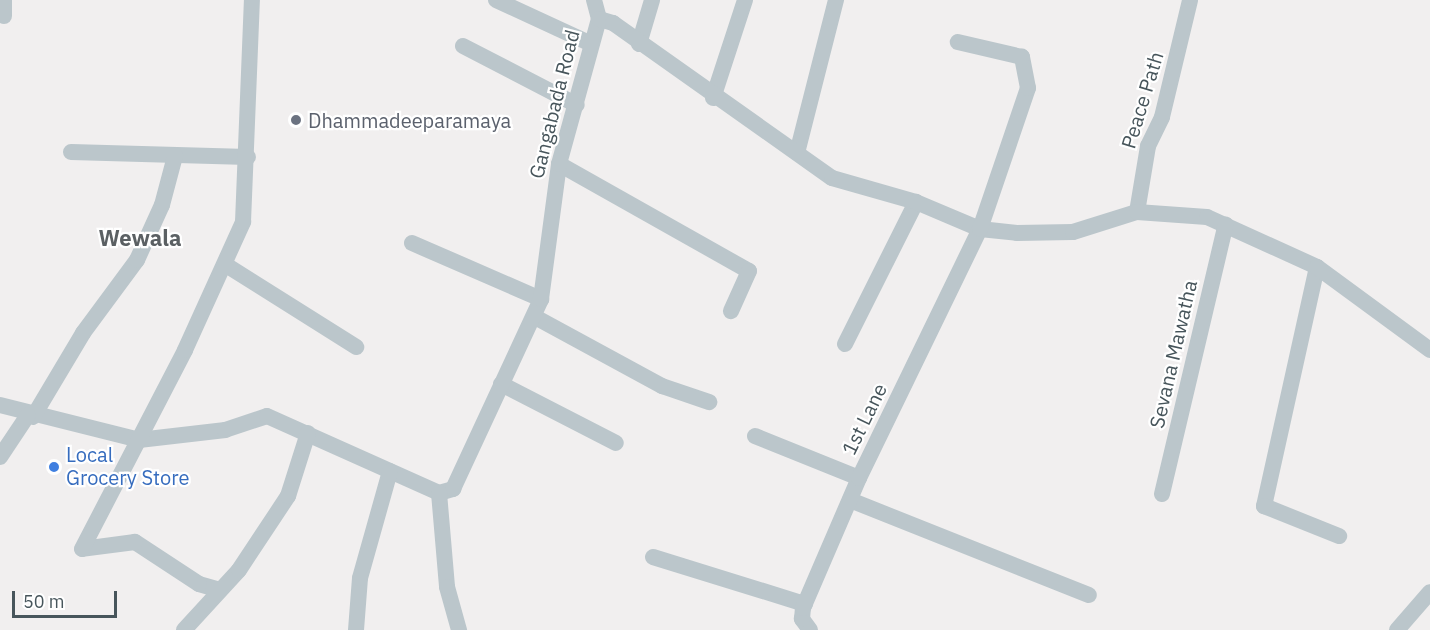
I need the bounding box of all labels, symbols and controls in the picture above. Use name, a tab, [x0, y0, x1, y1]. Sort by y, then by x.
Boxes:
street label: Gangabada Road	[524, 27, 584, 181]
street label: Peace Path	[1116, 49, 1168, 151]
place label: Dhammadeeparamaya	[308, 108, 511, 132]
marker: Dhammadeeparamaya	[289, 113, 303, 127]
district label: Wewala	[98, 225, 182, 251]
street label: Sevana Mawatha	[1144, 278, 1202, 430]
street label: 1st Lane	[836, 379, 892, 459]
place label: Local Grocery Store	[66, 443, 189, 490]
marker: Local Grocery Store	[47, 460, 61, 474]
scale bar	[15, 579, 120, 617]
text: 50 m	[23, 590, 65, 613]

